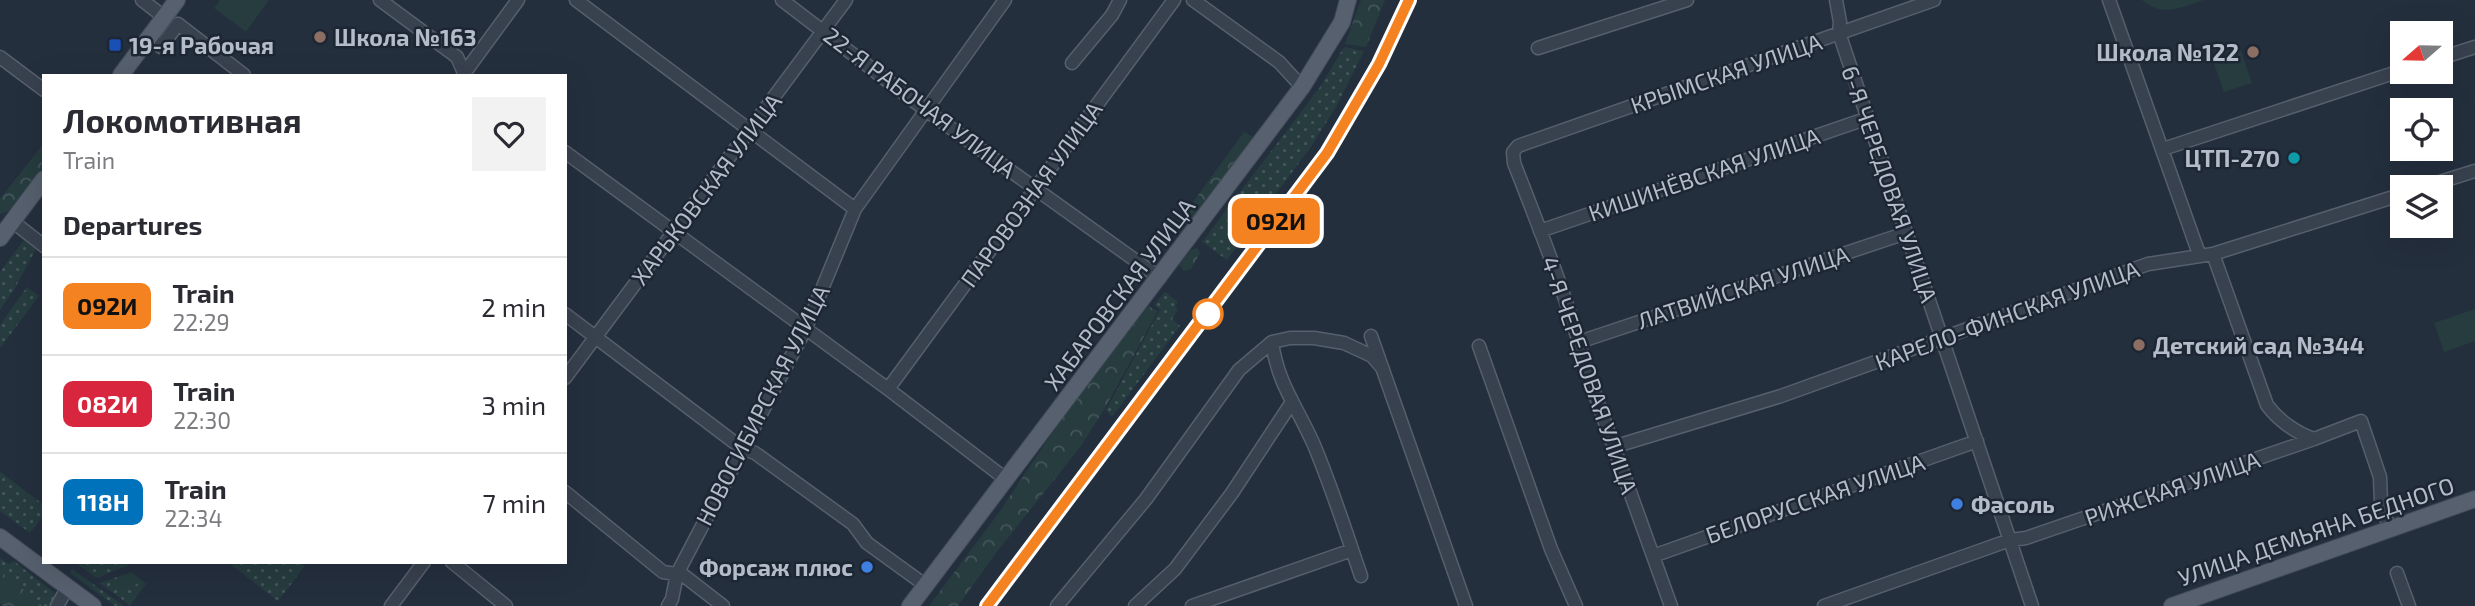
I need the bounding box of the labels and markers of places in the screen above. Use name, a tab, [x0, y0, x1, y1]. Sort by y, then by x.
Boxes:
place label: Школа №163	[334, 23, 477, 51]
marker: Школа №163	[312, 29, 328, 45]
place label: 19-я Рабочая	[129, 31, 274, 59]
marker: 19-я Рабочая	[107, 37, 123, 53]
place label: Школа №122	[2096, 38, 2239, 66]
marker: Школа №122	[2245, 44, 2261, 60]
place label: ЦТП-270	[2185, 144, 2280, 172]
marker: ЦТП-270	[2286, 150, 2302, 166]
unlabelled marker	[1193, 299, 1223, 329]
place label: Детский сад №344	[2153, 331, 2364, 359]
marker: Детский сад №344	[2131, 337, 2147, 353]
place label: Фасоль	[1971, 490, 2055, 518]
marker: Фасоль	[1949, 496, 1965, 512]
place label: Форсаж плюс	[699, 553, 853, 581]
marker: Форсаж плюс	[859, 559, 875, 575]

